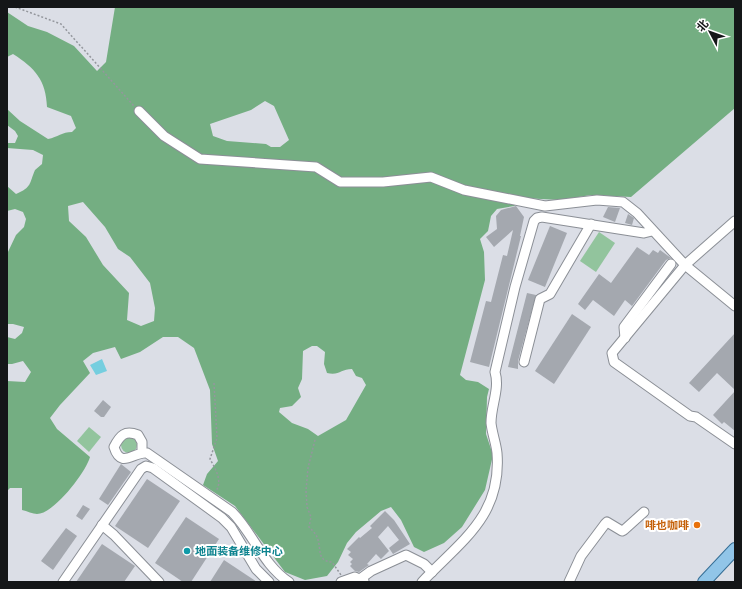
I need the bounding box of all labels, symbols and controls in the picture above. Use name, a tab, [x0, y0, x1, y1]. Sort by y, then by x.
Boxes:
north arrow	[690, 12, 730, 52]
text: 北	[693, 16, 711, 34]
place label: 啡也咖啡	[645, 517, 689, 532]
marker: 啡也咖啡	[692, 520, 702, 530]
place label: 地面装备维修中心	[195, 543, 283, 558]
marker: 地面装备维修中心	[182, 546, 192, 556]

